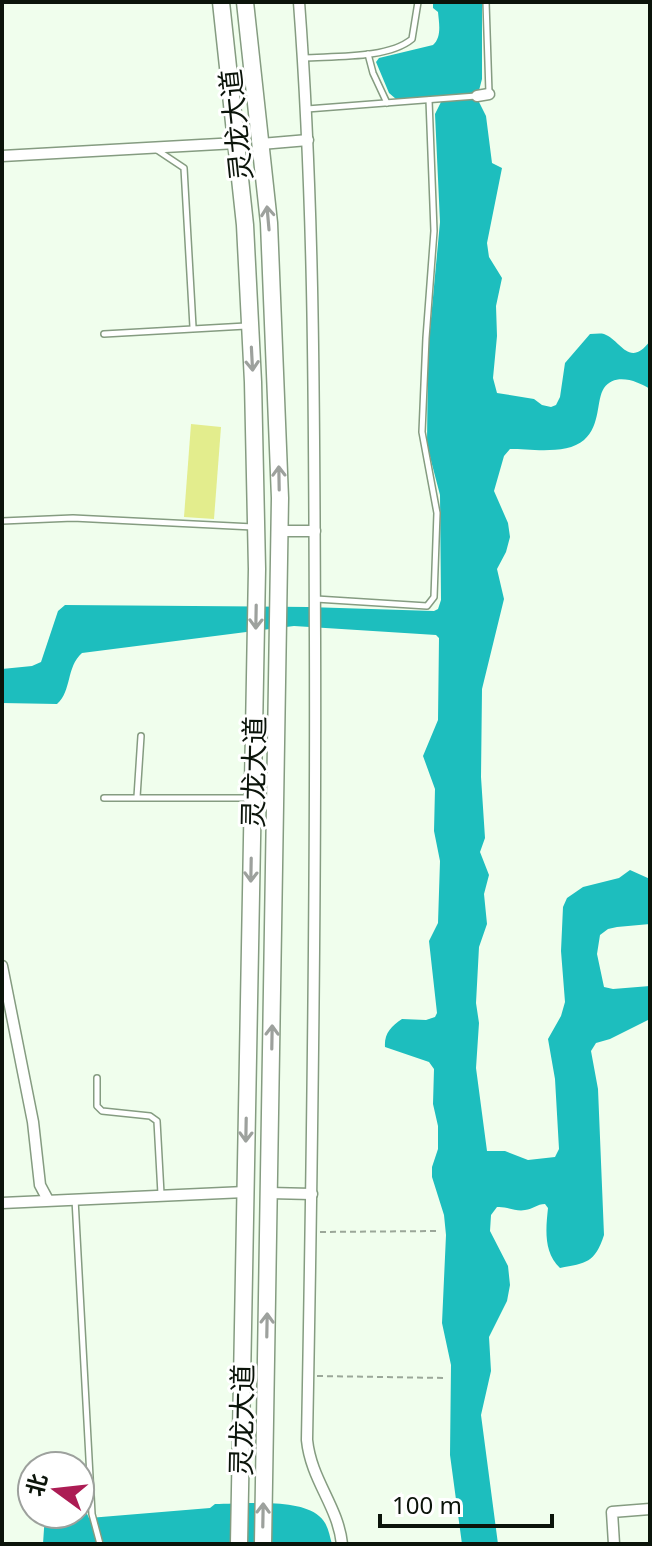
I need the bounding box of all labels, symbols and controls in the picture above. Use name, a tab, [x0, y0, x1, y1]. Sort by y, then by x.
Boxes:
street label: 灵龙大道	[210, 67, 260, 183]
one-way arrow	[260, 206, 275, 232]
one-way arrow	[245, 345, 260, 372]
one-way arrow	[272, 465, 287, 492]
one-way arrow	[248, 603, 263, 630]
street label: 灵龙大道	[233, 716, 273, 828]
one-way arrow	[243, 856, 259, 883]
one-way arrow	[264, 1024, 280, 1051]
one-way arrow	[239, 1116, 254, 1143]
one-way arrow	[259, 1312, 275, 1339]
street label: 灵龙大道	[221, 1364, 261, 1476]
north arrow	[16, 1450, 96, 1530]
text: 北	[18, 1470, 53, 1499]
scale bar	[380, 1478, 552, 1528]
text: 100 m	[392, 1488, 462, 1521]
one-way arrow	[256, 1502, 271, 1529]

